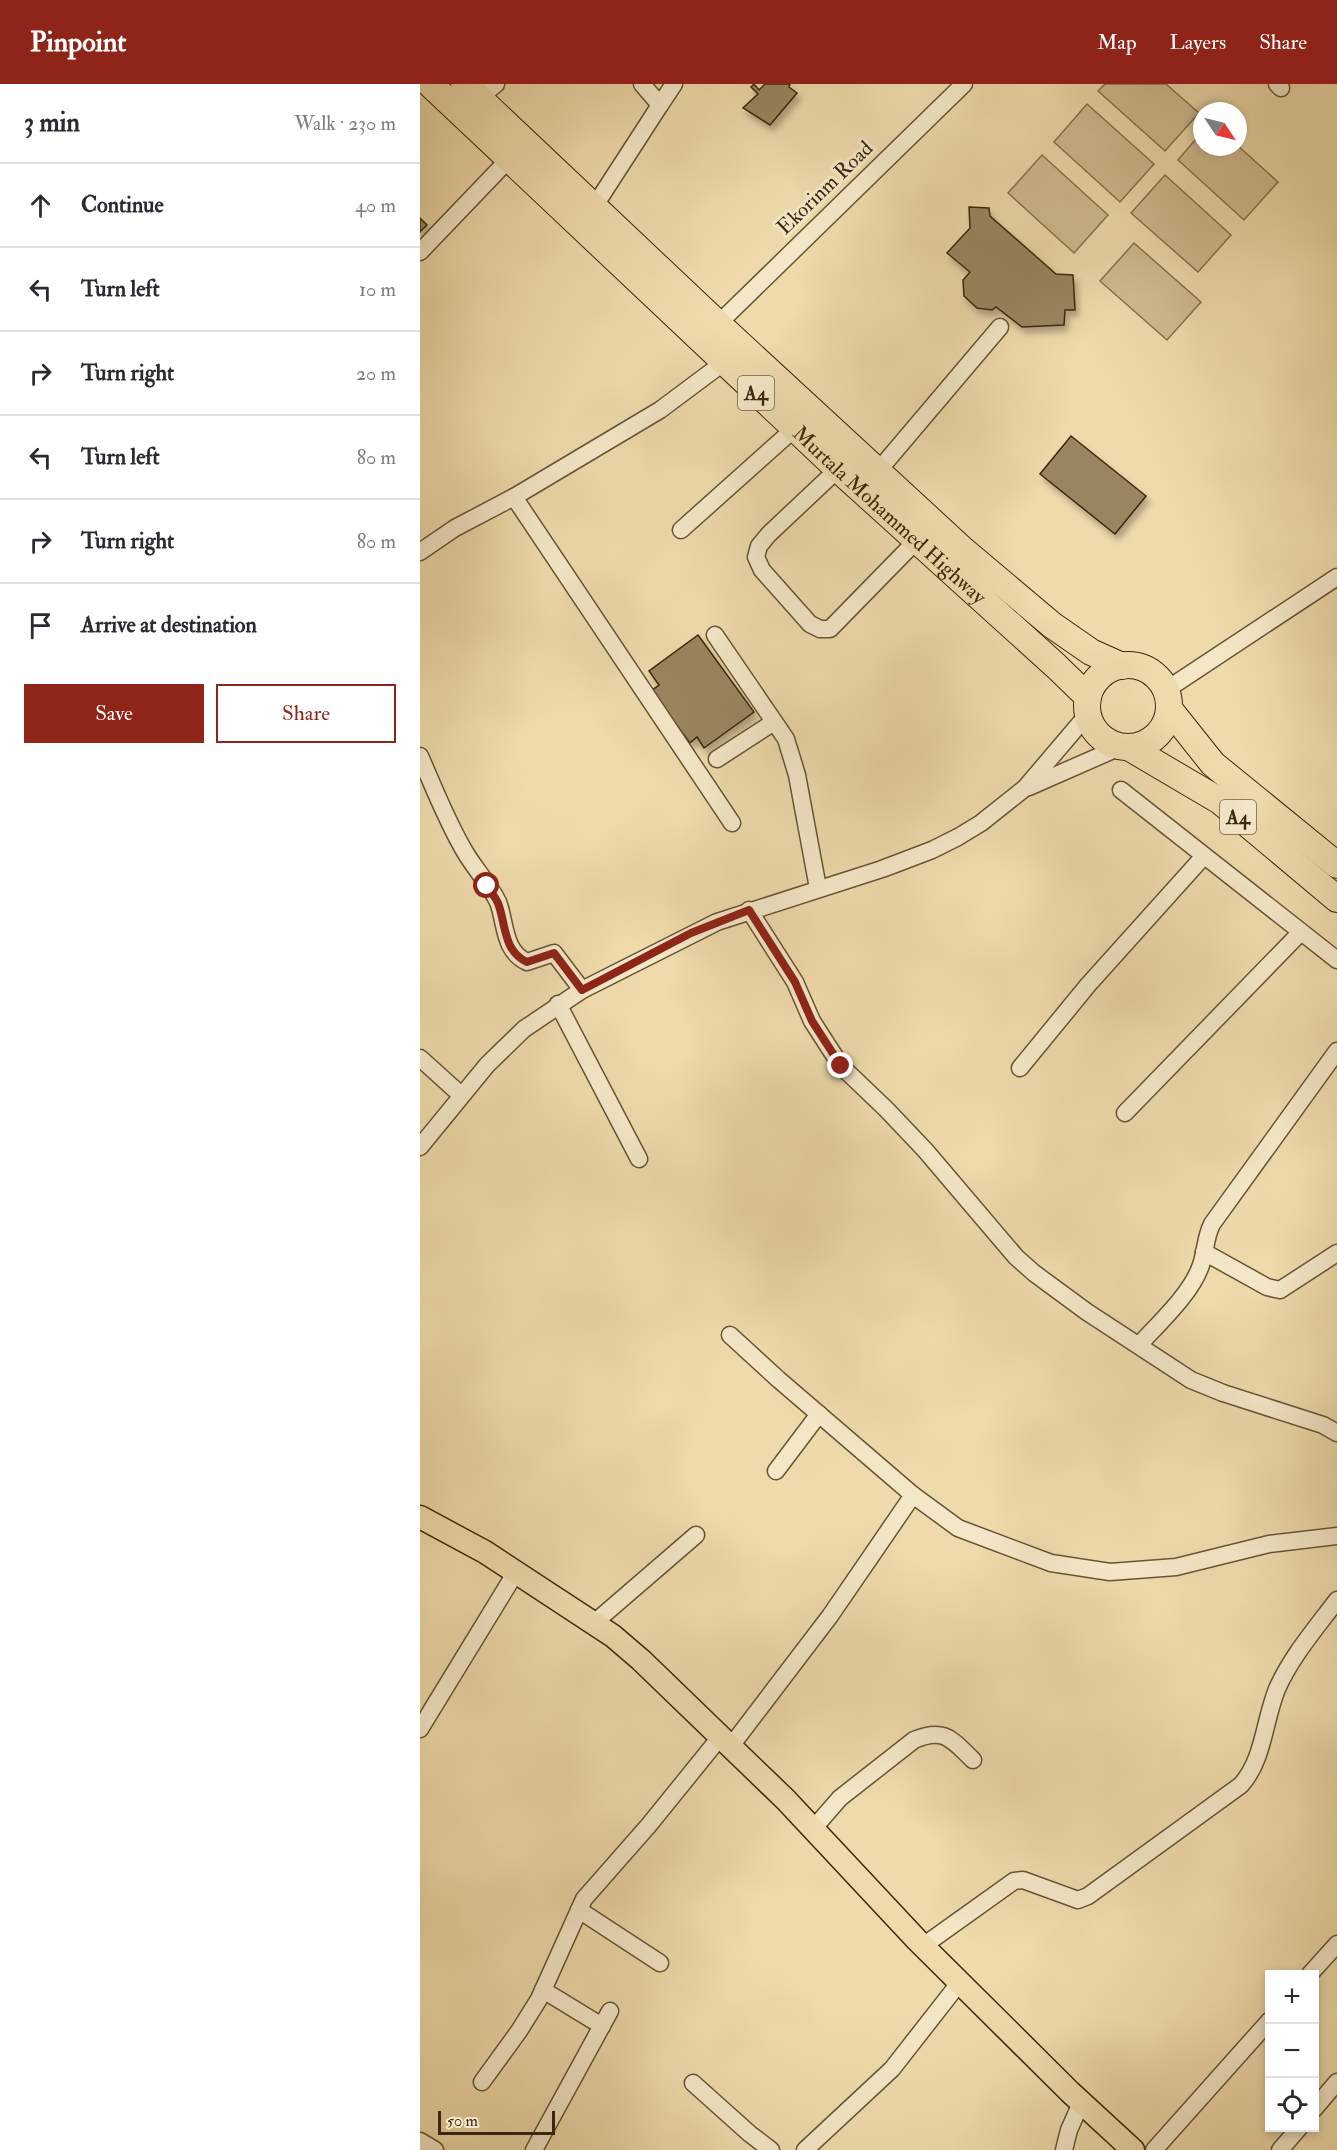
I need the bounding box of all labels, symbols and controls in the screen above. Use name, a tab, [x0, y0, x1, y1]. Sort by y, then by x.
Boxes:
text: Pinpoint	[30, 25, 126, 60]
text: Map	[1097, 29, 1137, 56]
text: Layers	[1170, 29, 1226, 56]
text: Share	[1259, 29, 1307, 56]
north arrow	[1193, 102, 1247, 156]
text: 3 min	[24, 107, 80, 139]
text: Walk · 230 m	[294, 111, 396, 136]
street label: Ekorinm Road	[771, 135, 879, 241]
icon: ahead	[24, 189, 57, 222]
text: Continue	[81, 191, 164, 219]
text: 40 m	[355, 193, 396, 218]
icon: left	[24, 273, 57, 306]
text: Turn left	[81, 275, 160, 303]
text: 10 m	[359, 277, 396, 302]
icon: right	[24, 357, 57, 390]
text: Turn right	[81, 359, 174, 387]
text: 20 m	[356, 361, 396, 386]
road number: A4	[738, 376, 774, 410]
street label: Murtala Mohammed Highway	[787, 420, 993, 611]
icon: left	[24, 441, 57, 474]
text: Turn left	[81, 443, 160, 471]
text: 80 m	[357, 445, 396, 470]
icon: right	[24, 525, 57, 558]
text: Turn right	[81, 527, 174, 555]
text: 80 m	[357, 529, 396, 554]
icon: arrive	[24, 609, 57, 642]
text: Arrive at destination	[81, 611, 257, 639]
button: Save	[24, 684, 204, 743]
button: Share	[216, 684, 396, 743]
road number: A4	[1220, 800, 1256, 834]
route start	[473, 872, 499, 898]
route end	[827, 1052, 853, 1078]
map controls	[1265, 1970, 1319, 2132]
button: +	[1265, 1970, 1319, 2024]
button: −	[1265, 2024, 1319, 2078]
button: locate	[1265, 2078, 1319, 2132]
scale bar	[438, 2108, 555, 2136]
text: 50 m	[447, 2111, 478, 2131]

